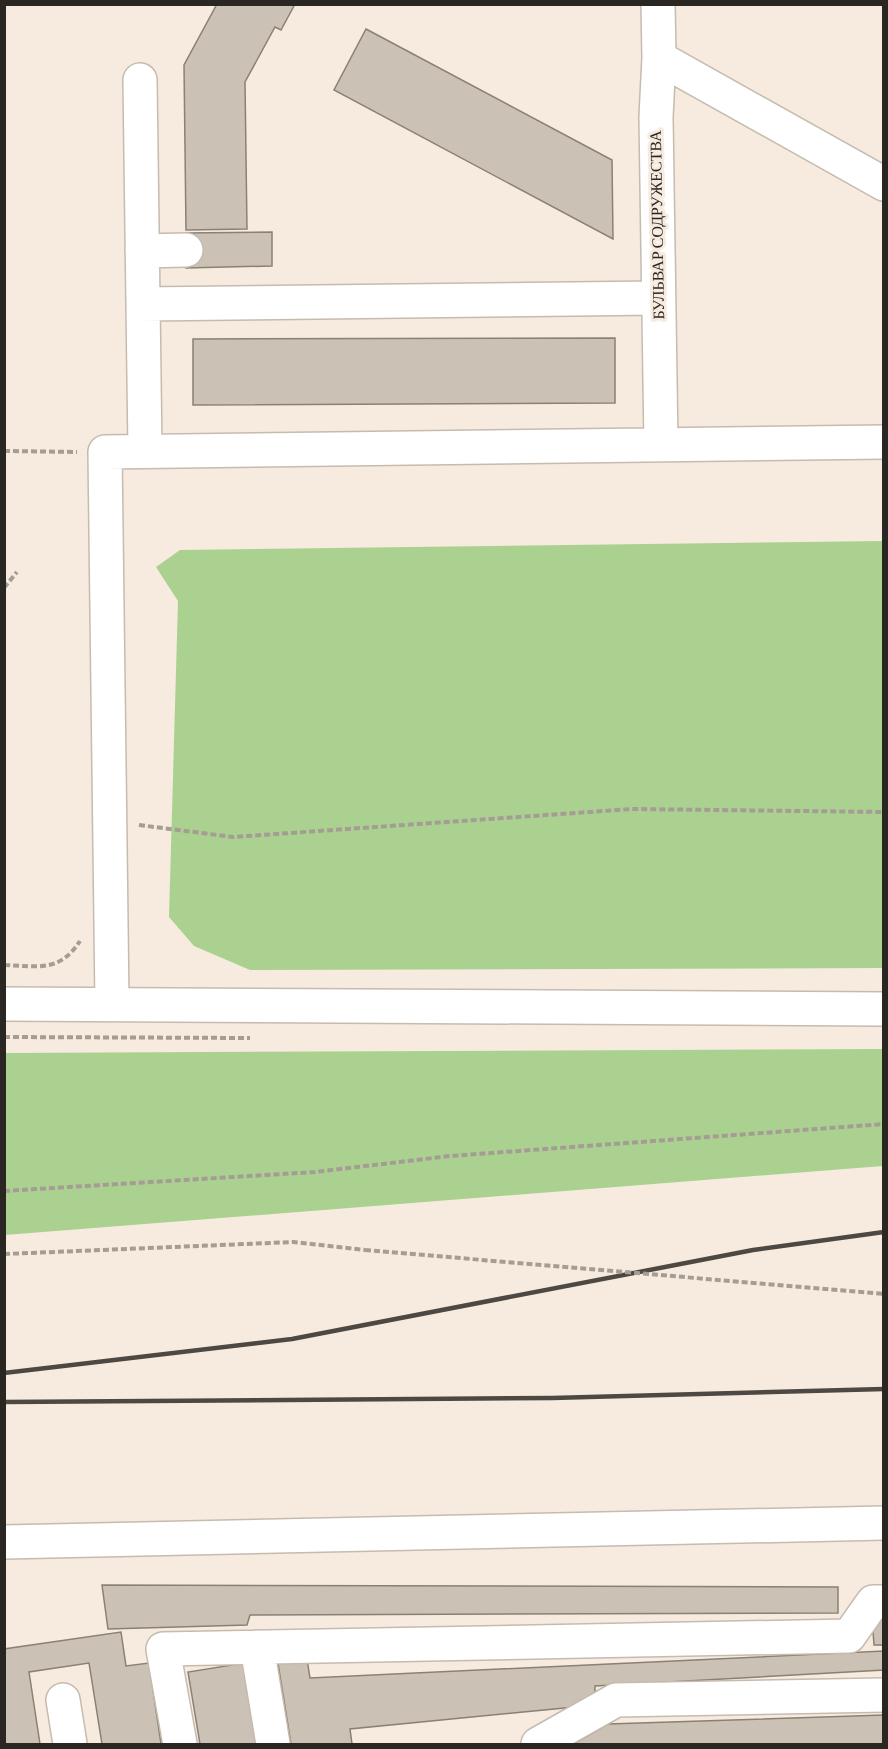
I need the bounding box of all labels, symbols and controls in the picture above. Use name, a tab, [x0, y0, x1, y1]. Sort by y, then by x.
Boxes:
street label: БУЛЬВАР СОДРУЖЕСТВА	[647, 130, 668, 320]

